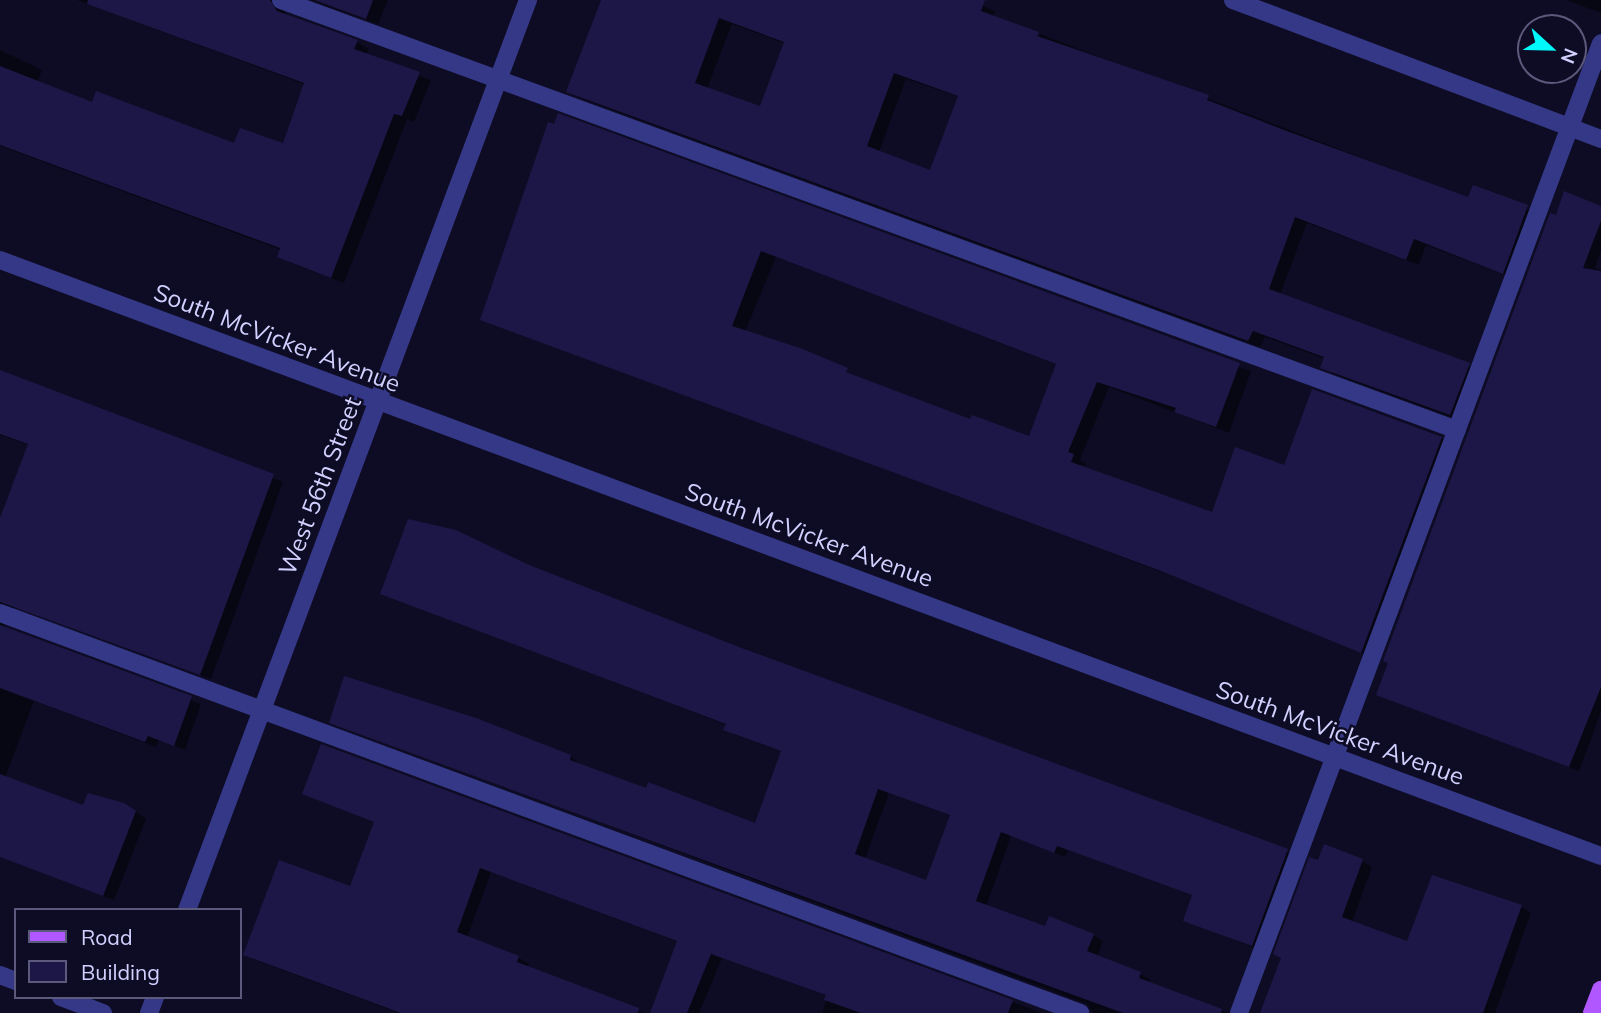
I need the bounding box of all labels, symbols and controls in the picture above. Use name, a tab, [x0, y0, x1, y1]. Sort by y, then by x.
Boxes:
north arrow	[1517, 14, 1587, 84]
text: N	[1556, 45, 1583, 67]
street label: South McVicker Avenue	[150, 278, 404, 398]
street label: West 56th Street	[273, 393, 367, 579]
street label: South McVicker Avenue	[681, 477, 937, 593]
street label: South McVicker Avenue	[1212, 675, 1468, 791]
legend	[14, 908, 242, 999]
text: Road	[81, 924, 132, 950]
text: Building	[81, 959, 160, 985]

